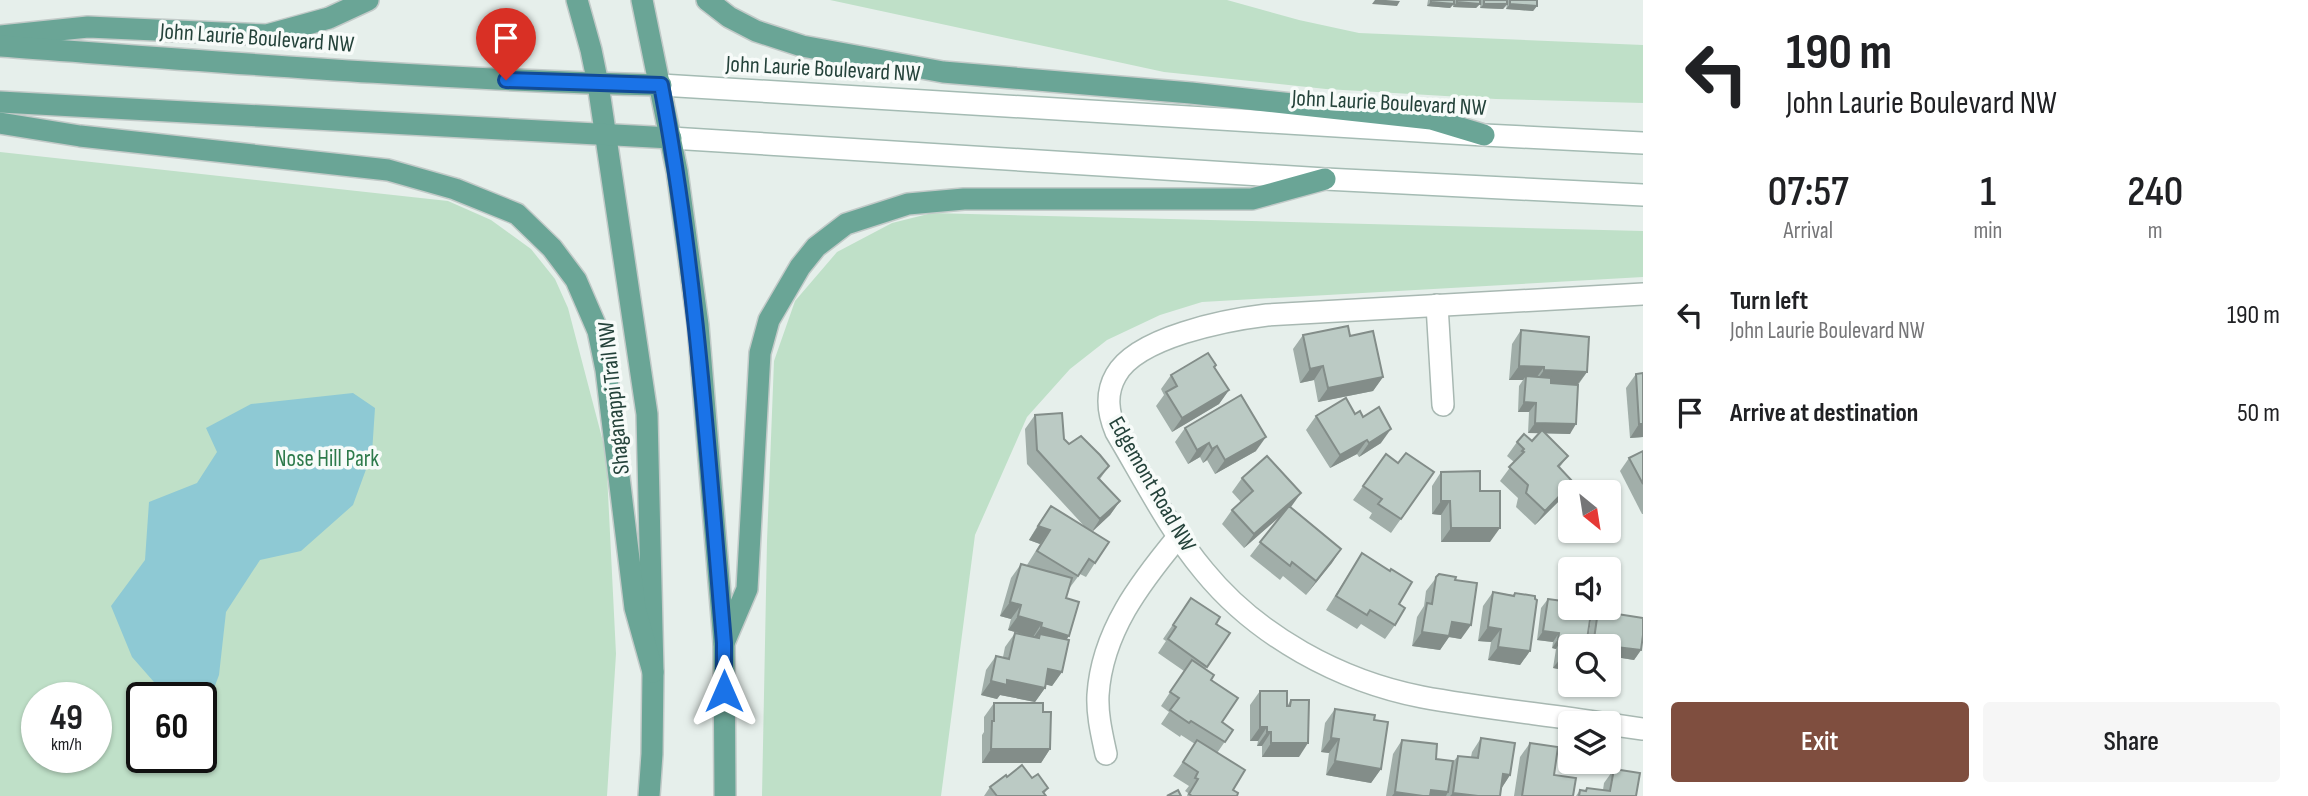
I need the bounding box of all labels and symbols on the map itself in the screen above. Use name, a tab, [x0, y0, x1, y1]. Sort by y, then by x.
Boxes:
pin	[476, 8, 536, 80]
street label: John Laurie Boulevard NW	[158, 17, 355, 59]
street label: John Laurie Boulevard NW	[724, 50, 921, 88]
street label: John Laurie Boulevard NW	[1290, 84, 1487, 122]
street label: Shaganappi Trail NW	[592, 320, 636, 476]
street label: Edgemont Road NW	[1102, 412, 1202, 556]
park label: Nose Hill Park	[275, 445, 379, 473]
north arrow	[1558, 480, 1620, 542]
position arrow	[687, 654, 761, 728]
speed limit sign: 60	[126, 682, 217, 773]

